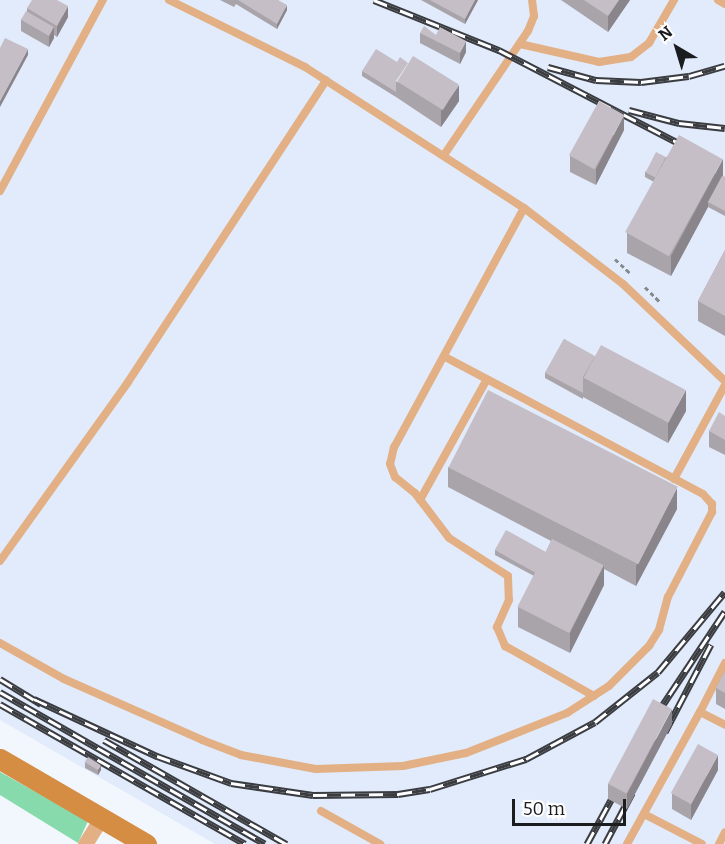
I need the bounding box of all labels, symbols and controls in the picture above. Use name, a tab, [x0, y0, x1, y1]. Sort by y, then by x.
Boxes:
north arrow	[647, 18, 707, 78]
text: N	[655, 22, 676, 45]
scale bar	[515, 787, 629, 825]
text: 50 m	[523, 798, 565, 820]

